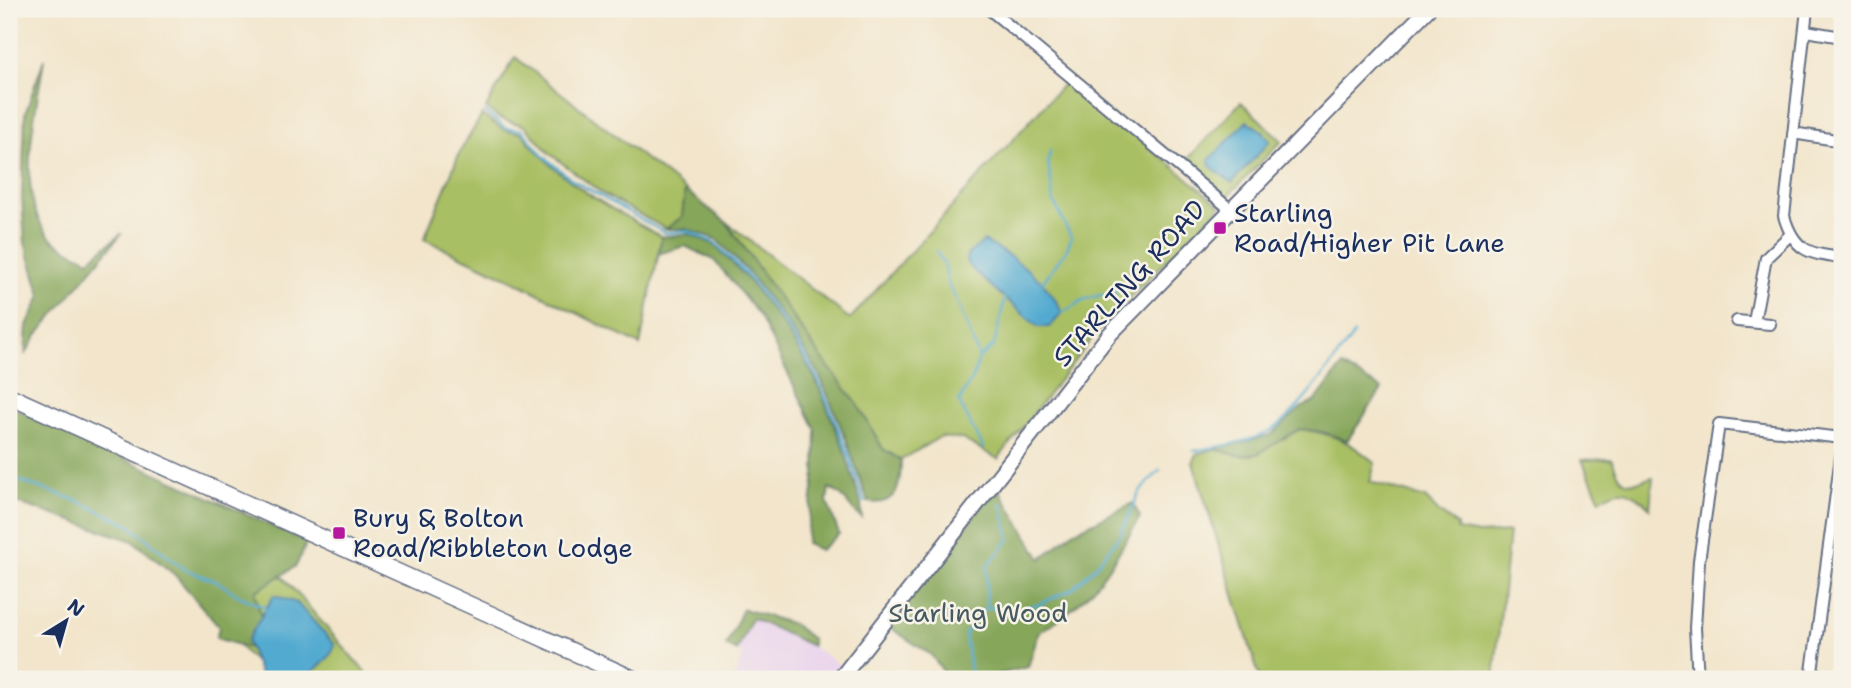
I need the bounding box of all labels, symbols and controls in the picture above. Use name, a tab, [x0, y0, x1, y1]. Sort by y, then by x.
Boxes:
street label: STARLING ROAD	[1044, 192, 1213, 374]
place label: Starling Road/Higher Pit Lane	[1234, 195, 1505, 260]
marker: Starling Road/Higher Pit Lane	[1212, 220, 1228, 236]
place label: Bury & Bolton Road/Ribbleton Lodge	[353, 500, 633, 565]
marker: Bury & Bolton Road/Ribbleton Lodge	[331, 525, 347, 541]
north arrow	[32, 586, 102, 656]
text: N	[62, 593, 89, 622]
park label: Starling Wood	[888, 595, 1068, 630]

